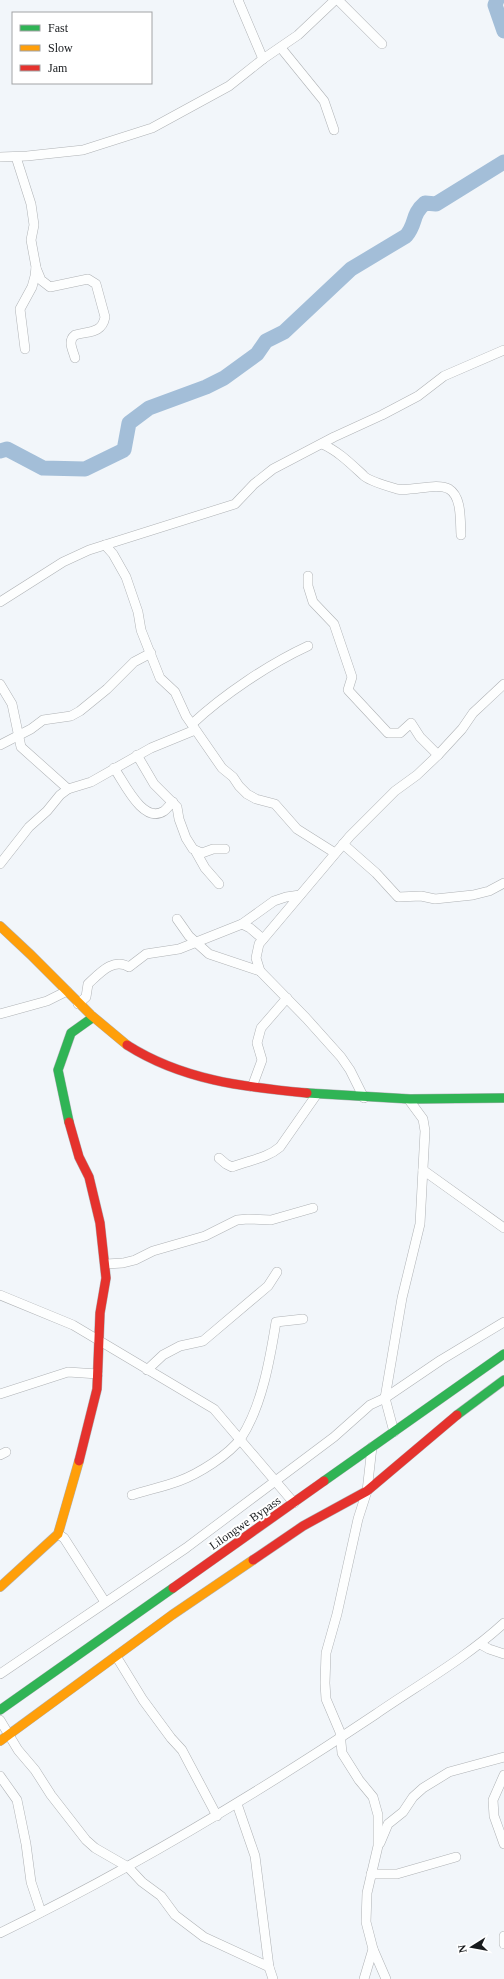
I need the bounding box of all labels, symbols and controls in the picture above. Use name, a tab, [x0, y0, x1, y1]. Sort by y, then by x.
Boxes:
legend	[12, 12, 152, 84]
text: Fast	[48, 21, 69, 35]
text: Slow	[48, 41, 73, 55]
text: Jam	[48, 61, 68, 75]
street label: Lilongwe Bypass	[207, 1493, 284, 1553]
north arrow	[452, 1927, 492, 1967]
text: N	[456, 1944, 469, 1954]

